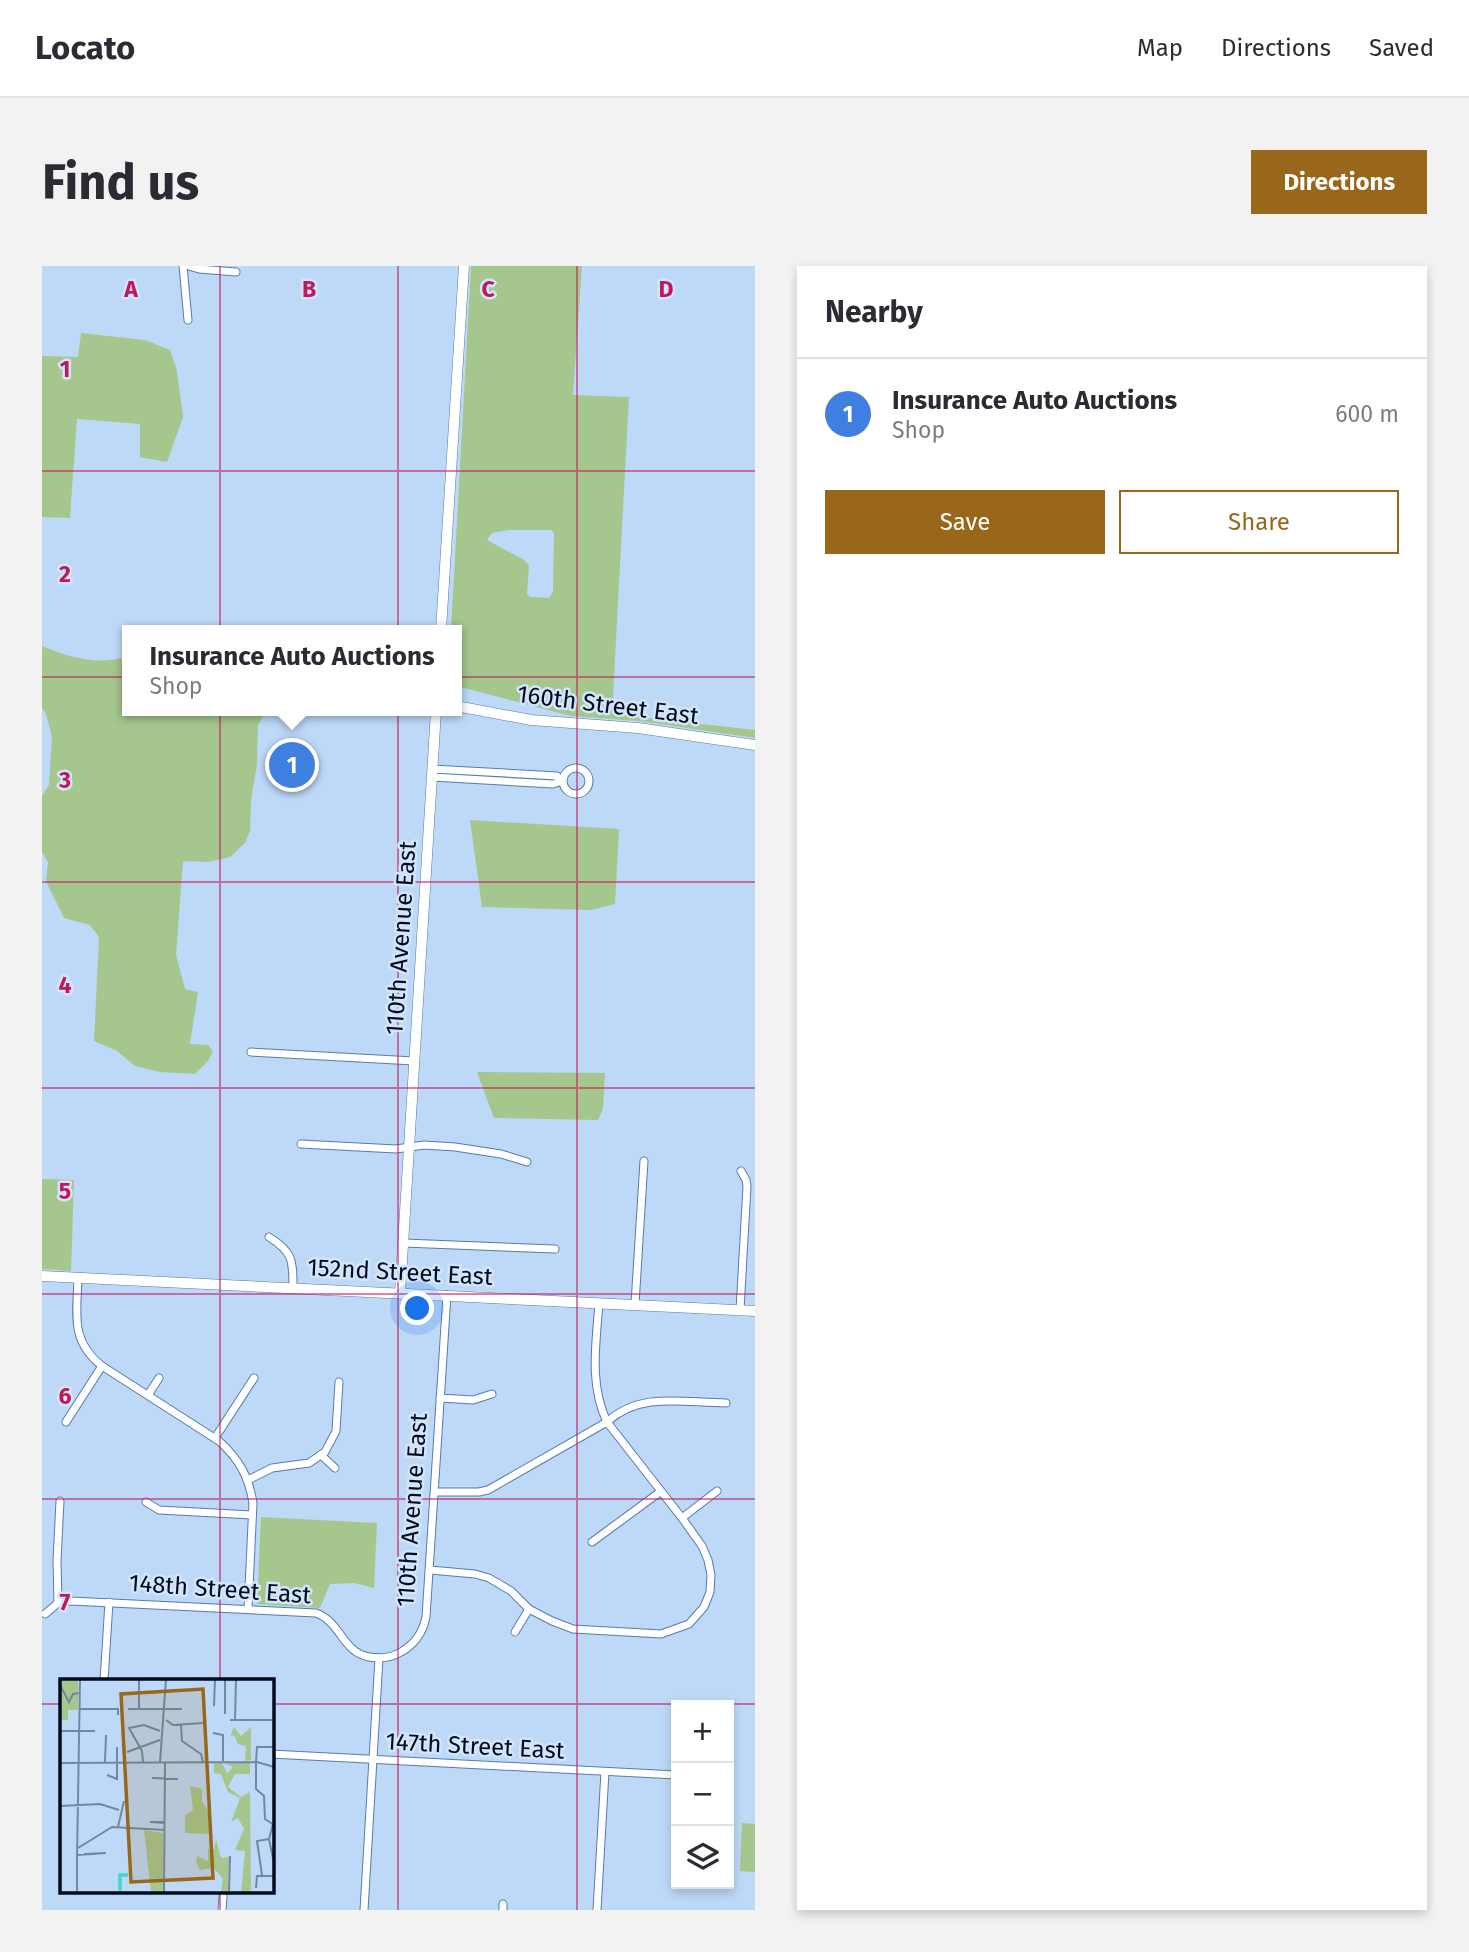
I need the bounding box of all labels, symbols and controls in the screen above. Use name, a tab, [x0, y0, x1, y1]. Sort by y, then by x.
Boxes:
text: Locato	[35, 28, 135, 68]
text: Map	[1137, 34, 1183, 62]
text: Directions	[1221, 34, 1331, 62]
text: Saved	[1369, 34, 1434, 62]
button: Directions	[1251, 150, 1427, 214]
text: Find us	[42, 153, 199, 212]
text: A	[123, 275, 138, 303]
text: B	[302, 275, 316, 303]
text: C	[481, 275, 495, 303]
text: D	[659, 275, 674, 303]
text: Nearby	[825, 294, 923, 330]
text: 1	[60, 355, 70, 383]
text: Insurance Auto Auctions	[892, 385, 1177, 416]
text: 1	[843, 400, 853, 428]
text: 600 m	[1335, 400, 1399, 428]
text: Shop	[892, 416, 945, 444]
button: Save	[825, 490, 1105, 554]
button: Share	[1119, 490, 1399, 554]
text: 2	[59, 560, 71, 588]
popup	[122, 625, 462, 716]
text: Insurance Auto Auctions	[149, 641, 435, 672]
text: Shop	[149, 672, 203, 700]
street label: 160th Street East	[516, 680, 701, 730]
pin: 1	[269, 739, 315, 791]
text: 3	[58, 766, 71, 794]
street label: 110th Avenue East	[380, 840, 422, 1036]
text: 4	[59, 971, 72, 999]
text: 5	[59, 1177, 71, 1205]
street label: 152nd Street East	[307, 1253, 494, 1291]
your location	[400, 1291, 434, 1325]
text: 6	[59, 1382, 72, 1410]
street label: 110th Avenue East	[391, 1412, 433, 1608]
street label: 148th Street East	[128, 1569, 312, 1609]
text: 7	[60, 1588, 71, 1616]
inset map	[60, 1679, 273, 1892]
map controls	[671, 1700, 734, 1889]
button: +	[671, 1700, 734, 1763]
street label: 147th Street East	[385, 1727, 565, 1765]
button: −	[671, 1763, 734, 1826]
button: layers	[671, 1826, 734, 1889]

